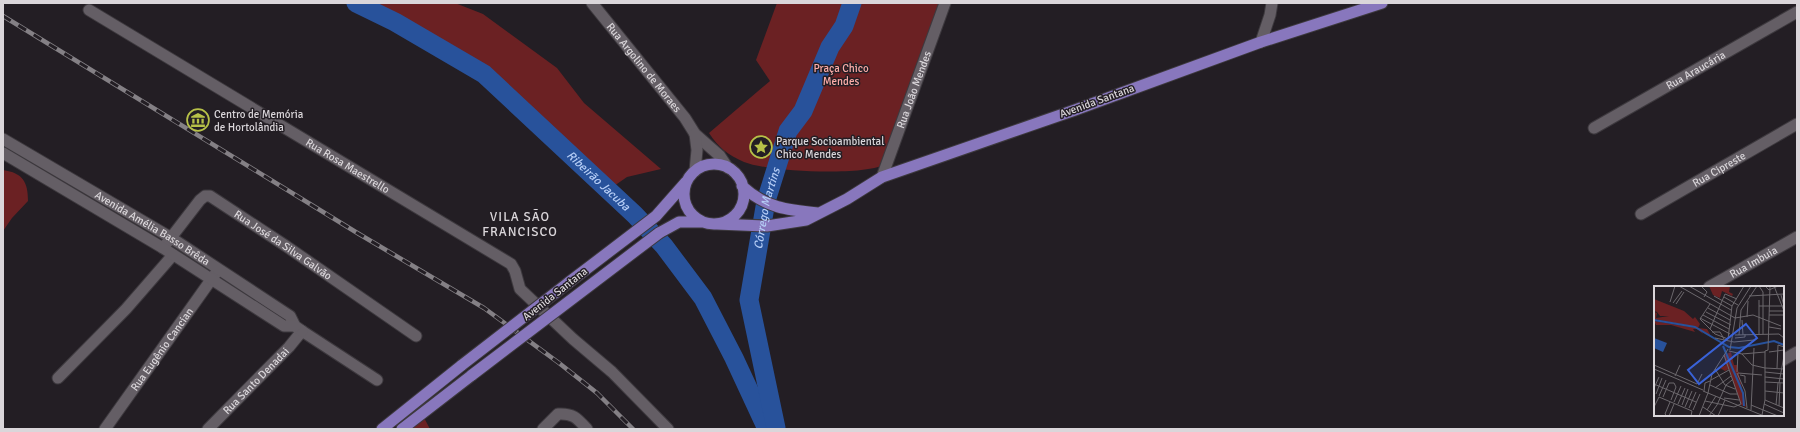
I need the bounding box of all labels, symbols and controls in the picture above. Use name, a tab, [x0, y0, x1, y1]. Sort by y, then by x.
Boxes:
street label: Rua Argolino de Moraes	[604, 20, 684, 115]
street label: Rua Araucária	[1664, 48, 1728, 92]
street label: Rua João Mendes	[894, 49, 934, 130]
park label: Praça Chico Mendes	[813, 62, 869, 88]
street label: Avenida Santana	[1058, 81, 1136, 121]
museum icon: Centro de Memória de Hortolândia	[185, 107, 211, 133]
place label: Centro de Memória de Hortolândia	[214, 108, 304, 134]
place icon: Parque Socioambiental Chico Mendes	[748, 134, 774, 160]
place label: Parque Socioambiental Chico Mendes	[776, 135, 884, 161]
street label: Rua Rosa Maestrello	[304, 136, 392, 196]
water label: Ribeirão Jacuba	[564, 148, 634, 215]
street label: Rua Cipreste	[1690, 149, 1748, 189]
water label: Córrego Martins	[750, 164, 784, 250]
street label: Avenida Amélia Basso Brêda	[93, 188, 213, 268]
street label: Rua José da Silva Galvão	[232, 207, 335, 283]
district label: VILA SÃO FRANCISCO	[482, 209, 558, 240]
street label: Rua Imbuia	[1727, 243, 1780, 280]
street label: Avenida Santana	[520, 264, 590, 323]
inset map	[1654, 286, 1784, 416]
street label: Rua Eugênio Cancian	[128, 305, 196, 393]
street label: Rua Santo Denadai	[220, 344, 292, 417]

